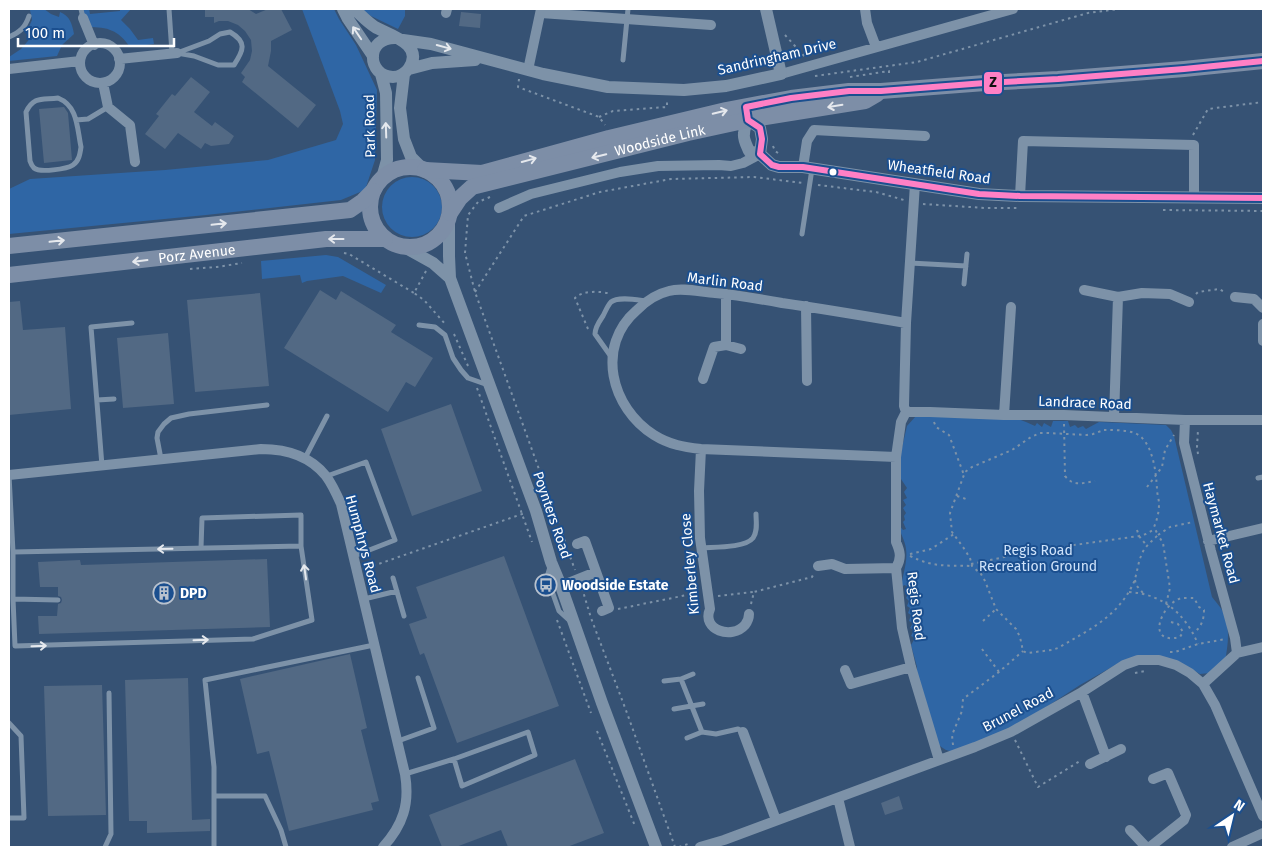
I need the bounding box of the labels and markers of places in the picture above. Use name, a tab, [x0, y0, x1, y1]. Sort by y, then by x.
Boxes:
unlabelled marker	[828, 167, 838, 177]
bus stop icon: Woodside Estate	[534, 573, 558, 597]
place label: Woodside Estate	[562, 577, 669, 594]
building icon: DPD	[152, 581, 176, 605]
place label: DPD	[180, 585, 207, 602]

